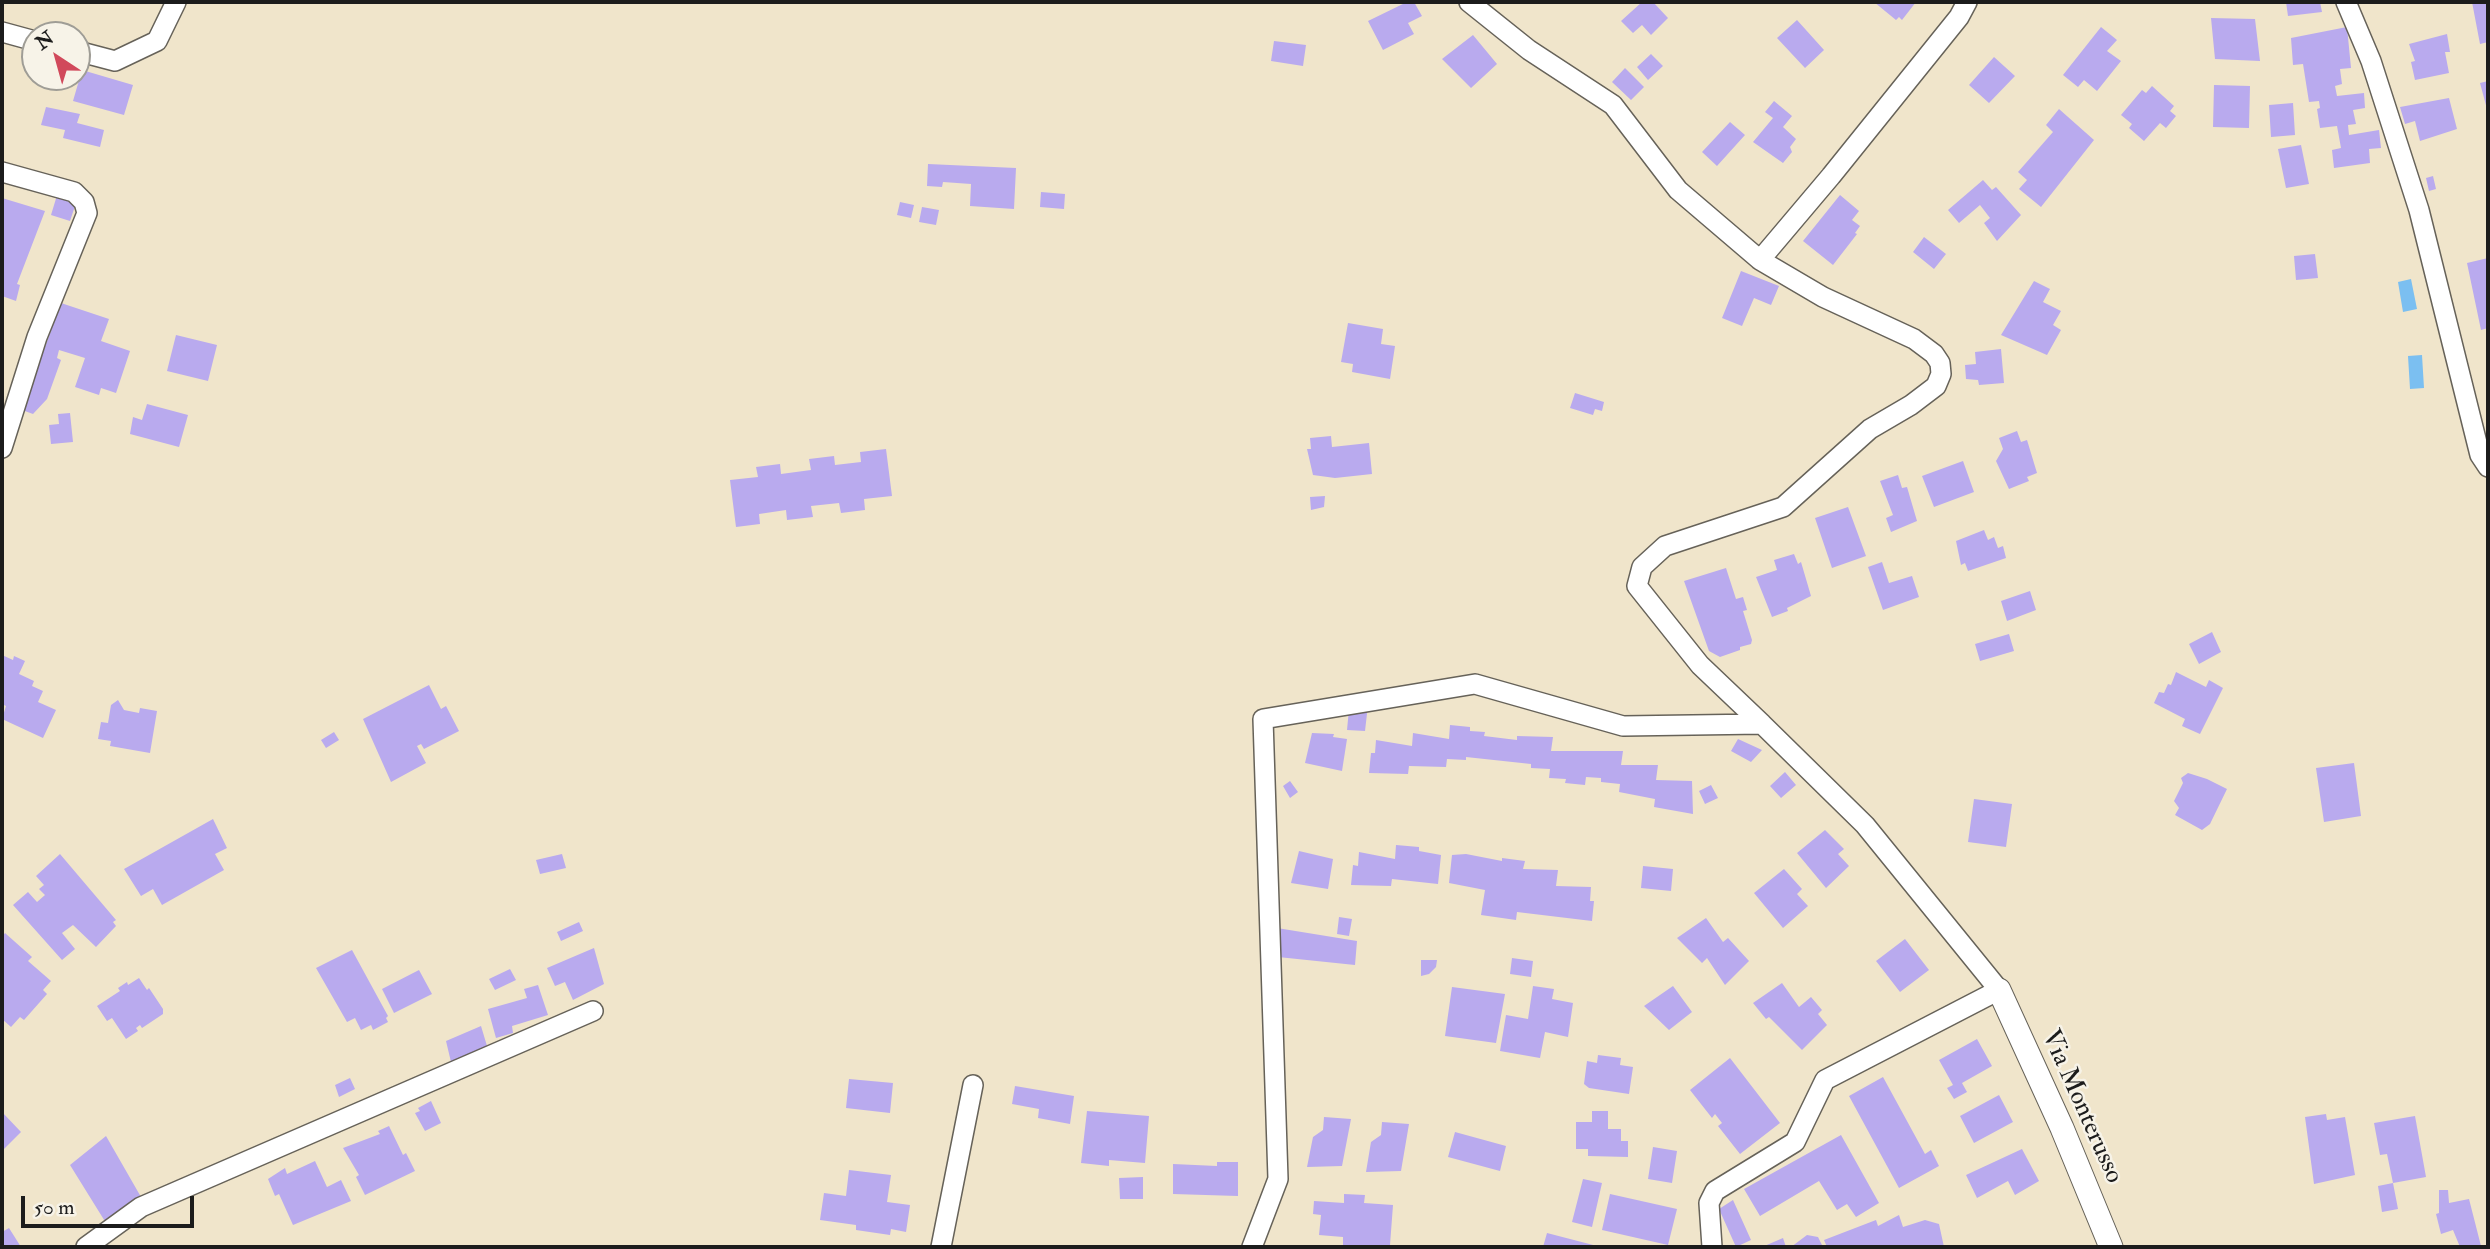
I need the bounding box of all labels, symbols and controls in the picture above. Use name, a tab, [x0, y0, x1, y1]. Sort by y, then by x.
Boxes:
north arrow	[21, 21, 91, 91]
text: N	[31, 26, 59, 55]
street label: Via Monterusso	[2033, 1025, 2129, 1189]
scale bar	[24, 1182, 198, 1226]
text: 50 m	[34, 1194, 75, 1221]

